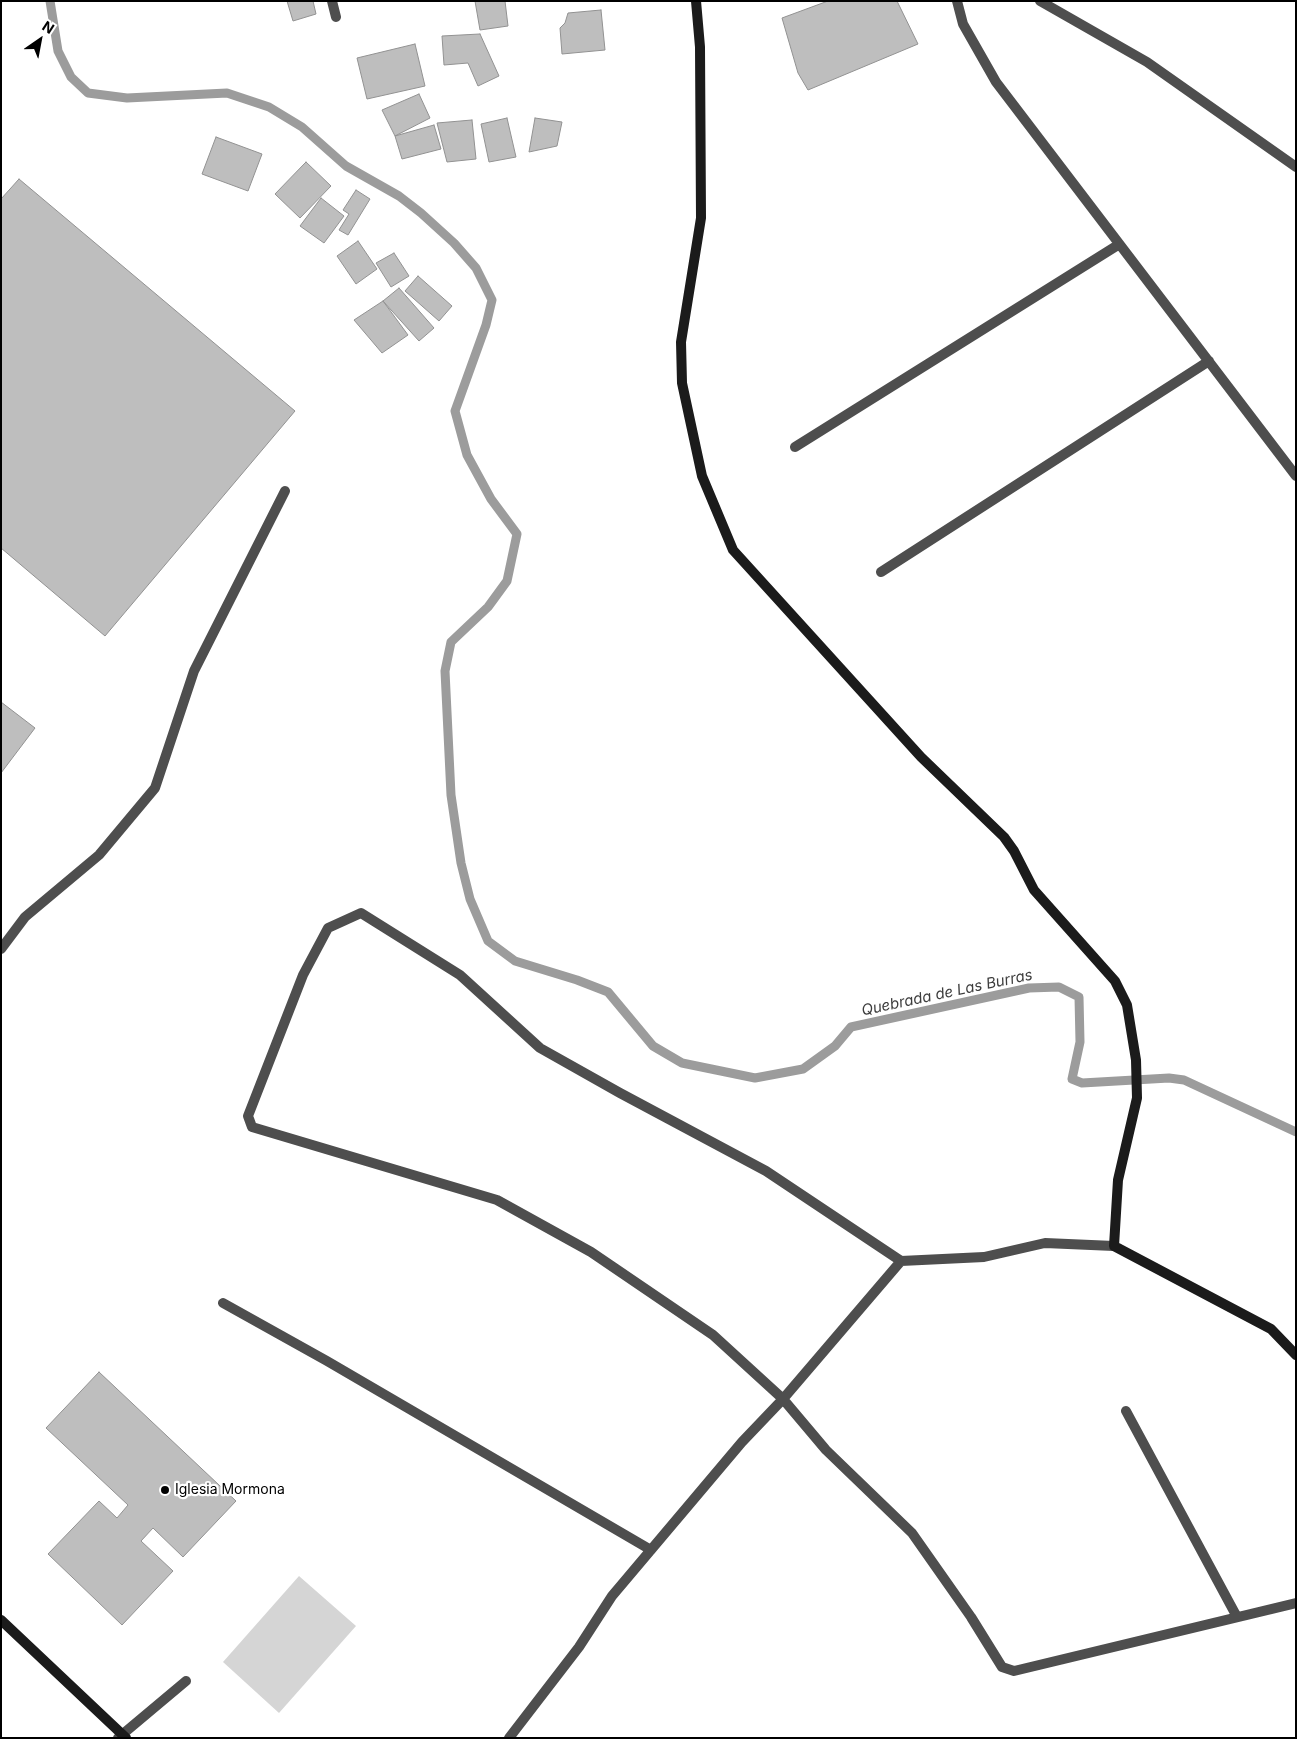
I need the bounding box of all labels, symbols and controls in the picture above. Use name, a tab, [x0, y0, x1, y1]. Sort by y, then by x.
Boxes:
north arrow	[15, 15, 65, 65]
text: N	[39, 17, 58, 37]
water label: Quebrada de Las Burras	[860, 966, 1034, 1020]
place label: Iglesia Mormona	[175, 1482, 285, 1498]
marker: Iglesia Mormona	[159, 1484, 171, 1496]

